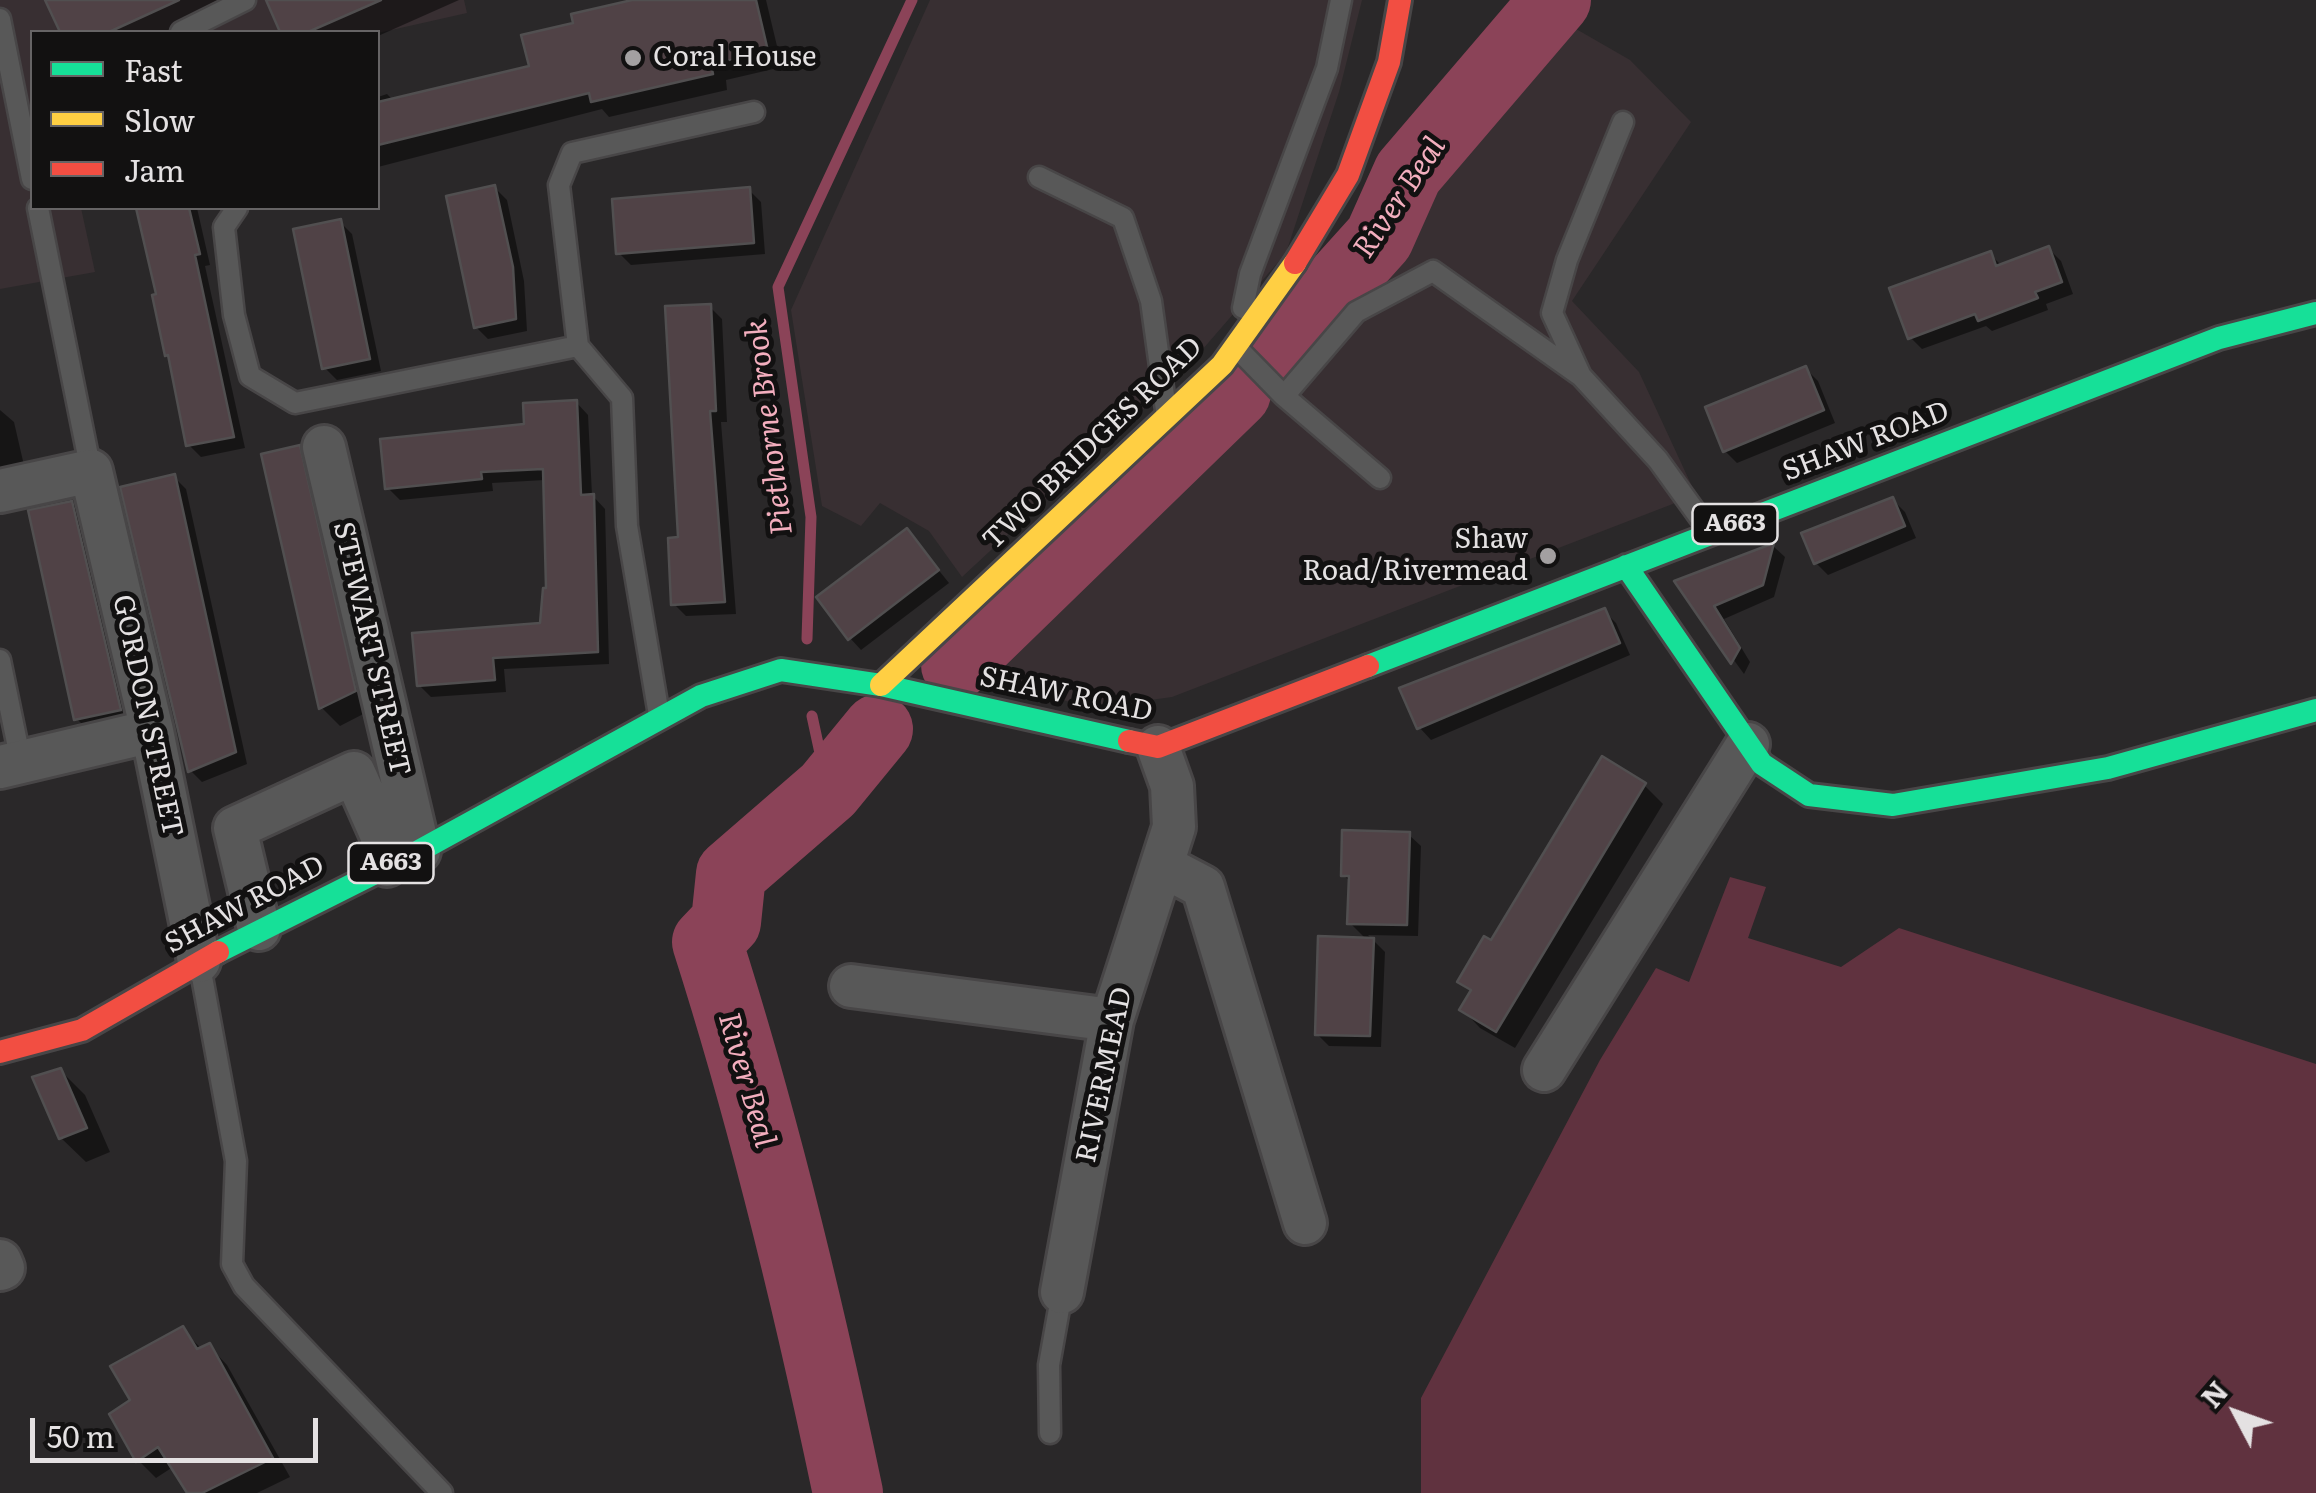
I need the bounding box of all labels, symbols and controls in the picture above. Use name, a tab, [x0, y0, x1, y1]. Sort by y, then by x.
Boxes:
legend	[30, 30, 380, 210]
place label: Coral House	[653, 41, 816, 75]
text: Fast	[124, 47, 183, 91]
marker: Coral House	[622, 47, 644, 69]
text: Slow	[124, 97, 195, 141]
water label: River Beal	[1346, 131, 1454, 265]
text: Jam	[124, 147, 184, 191]
water label: Piethorne Brook	[739, 317, 801, 537]
street label: TWO BRIDGES ROAD	[976, 331, 1210, 557]
street label: SHAW ROAD	[1778, 395, 1954, 489]
road number: A663	[1692, 504, 1778, 544]
street label: STEWART STREET	[325, 519, 417, 779]
place label: Shaw Road/Rivermead	[1302, 523, 1528, 589]
marker: Shaw Road/Rivermead	[1537, 545, 1559, 567]
street label: GORDON STREET	[105, 592, 189, 840]
street label: SHAW ROAD	[977, 660, 1155, 730]
road number: A663	[348, 843, 434, 883]
street label: SHAW ROAD	[160, 849, 330, 961]
street label: RIVERMEAD	[1070, 984, 1140, 1166]
water label: River Beal	[710, 1009, 782, 1151]
north arrow	[2186, 1363, 2286, 1463]
text: N	[2190, 1371, 2237, 1416]
scale bar	[35, 1398, 322, 1460]
text: 50 m	[47, 1413, 115, 1457]

